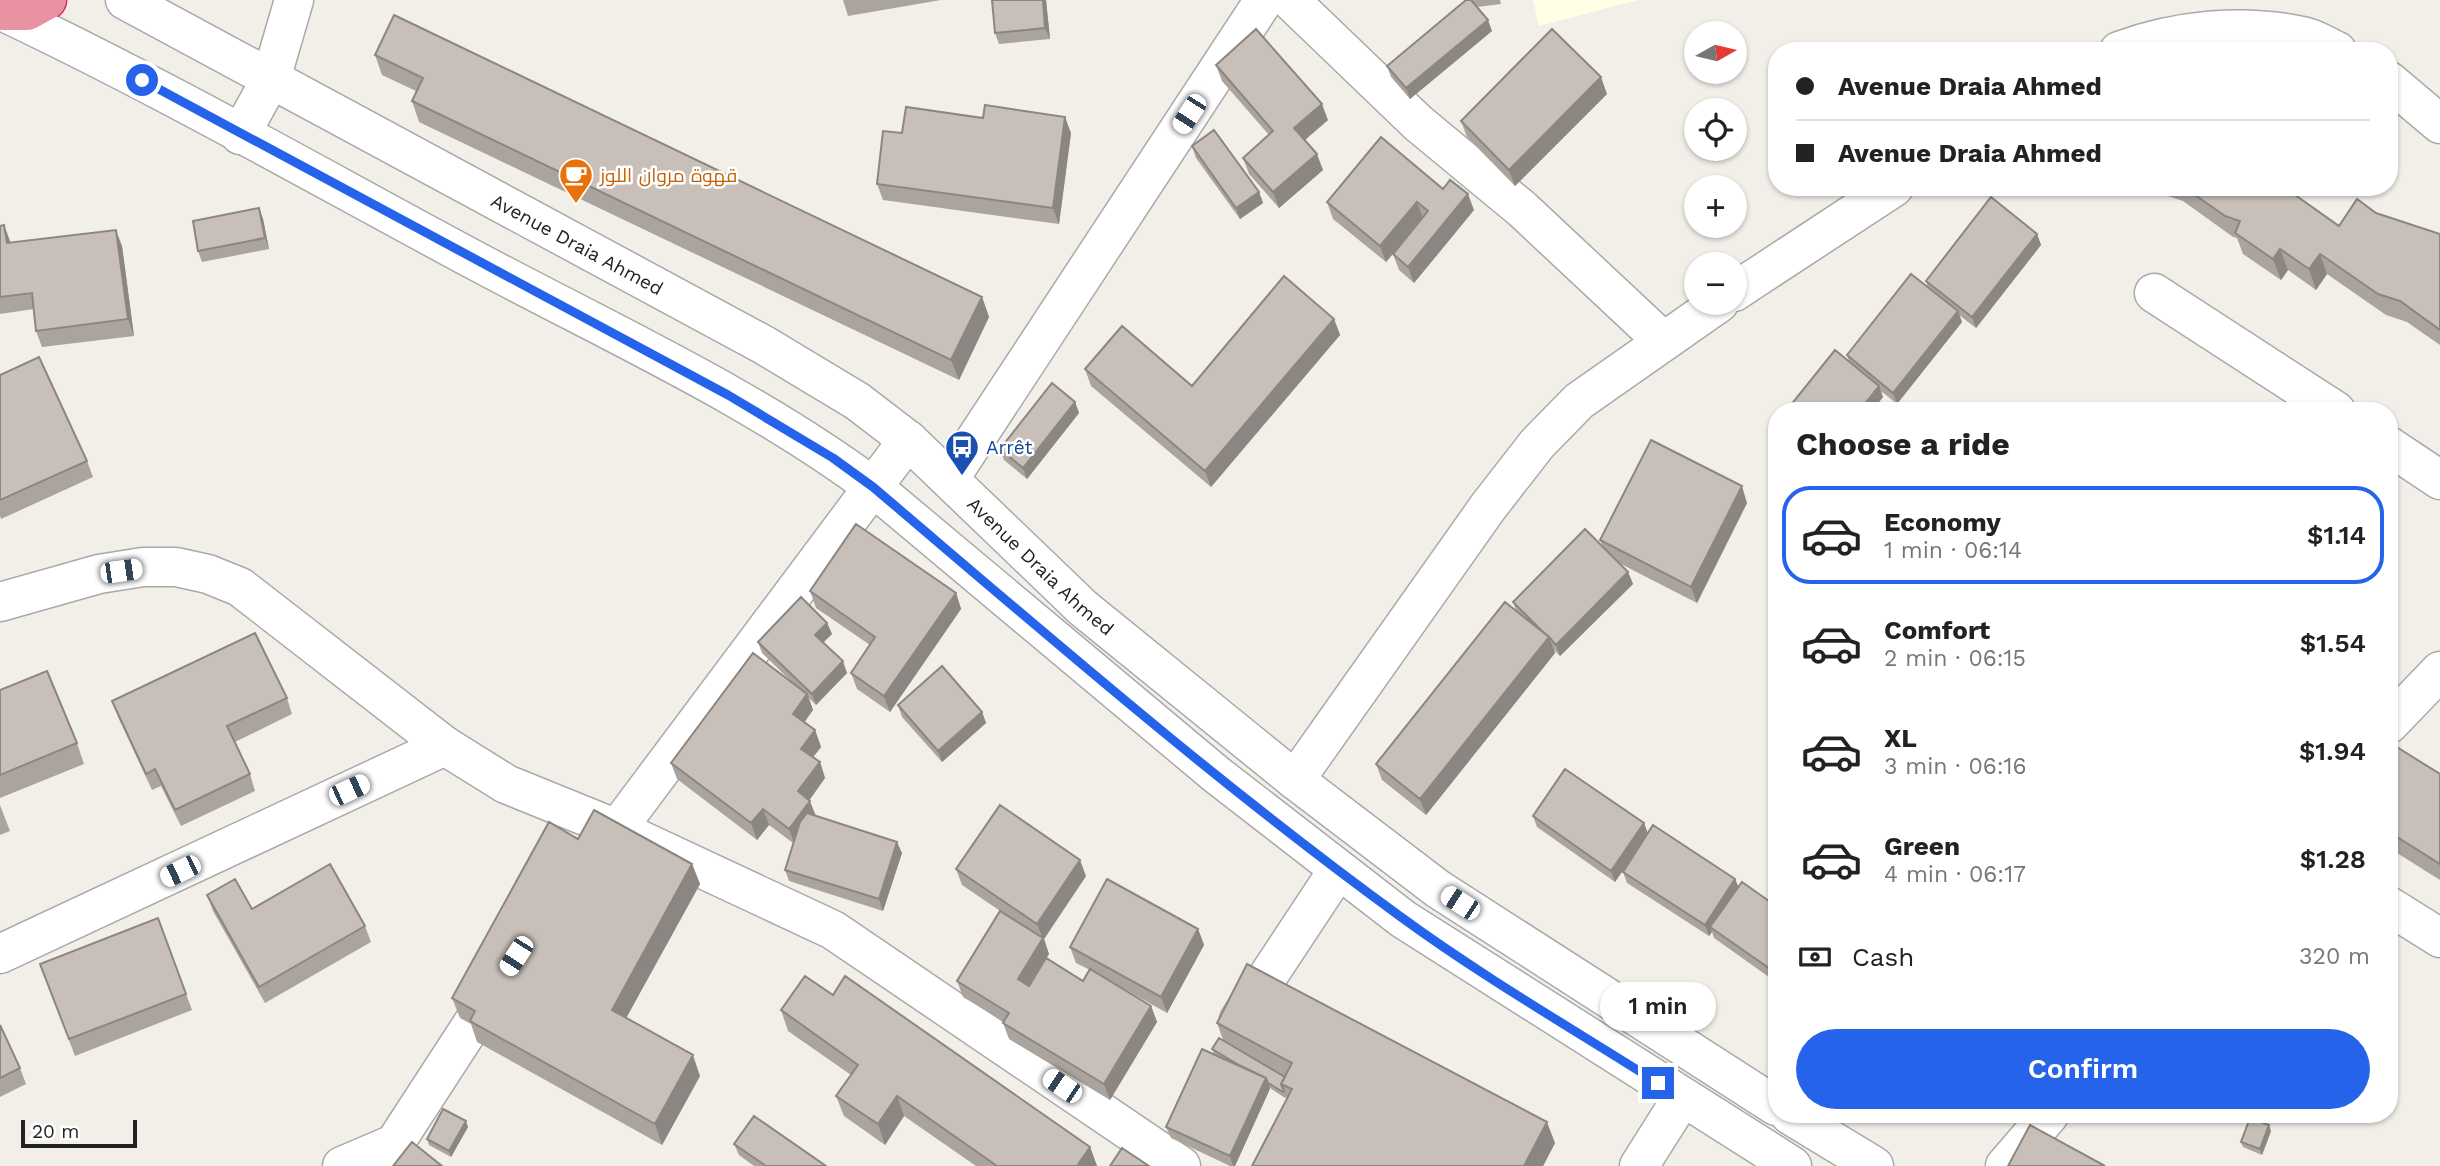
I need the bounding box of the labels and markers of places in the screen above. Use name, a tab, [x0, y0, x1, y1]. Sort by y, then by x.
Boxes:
cafe icon: قهوة مروان اللوز	[557, 156, 595, 205]
place label: قهوة مروان اللوز	[599, 164, 737, 187]
bus stop icon: Arrêt	[943, 428, 981, 477]
place label: Arrêt	[986, 436, 1032, 459]

